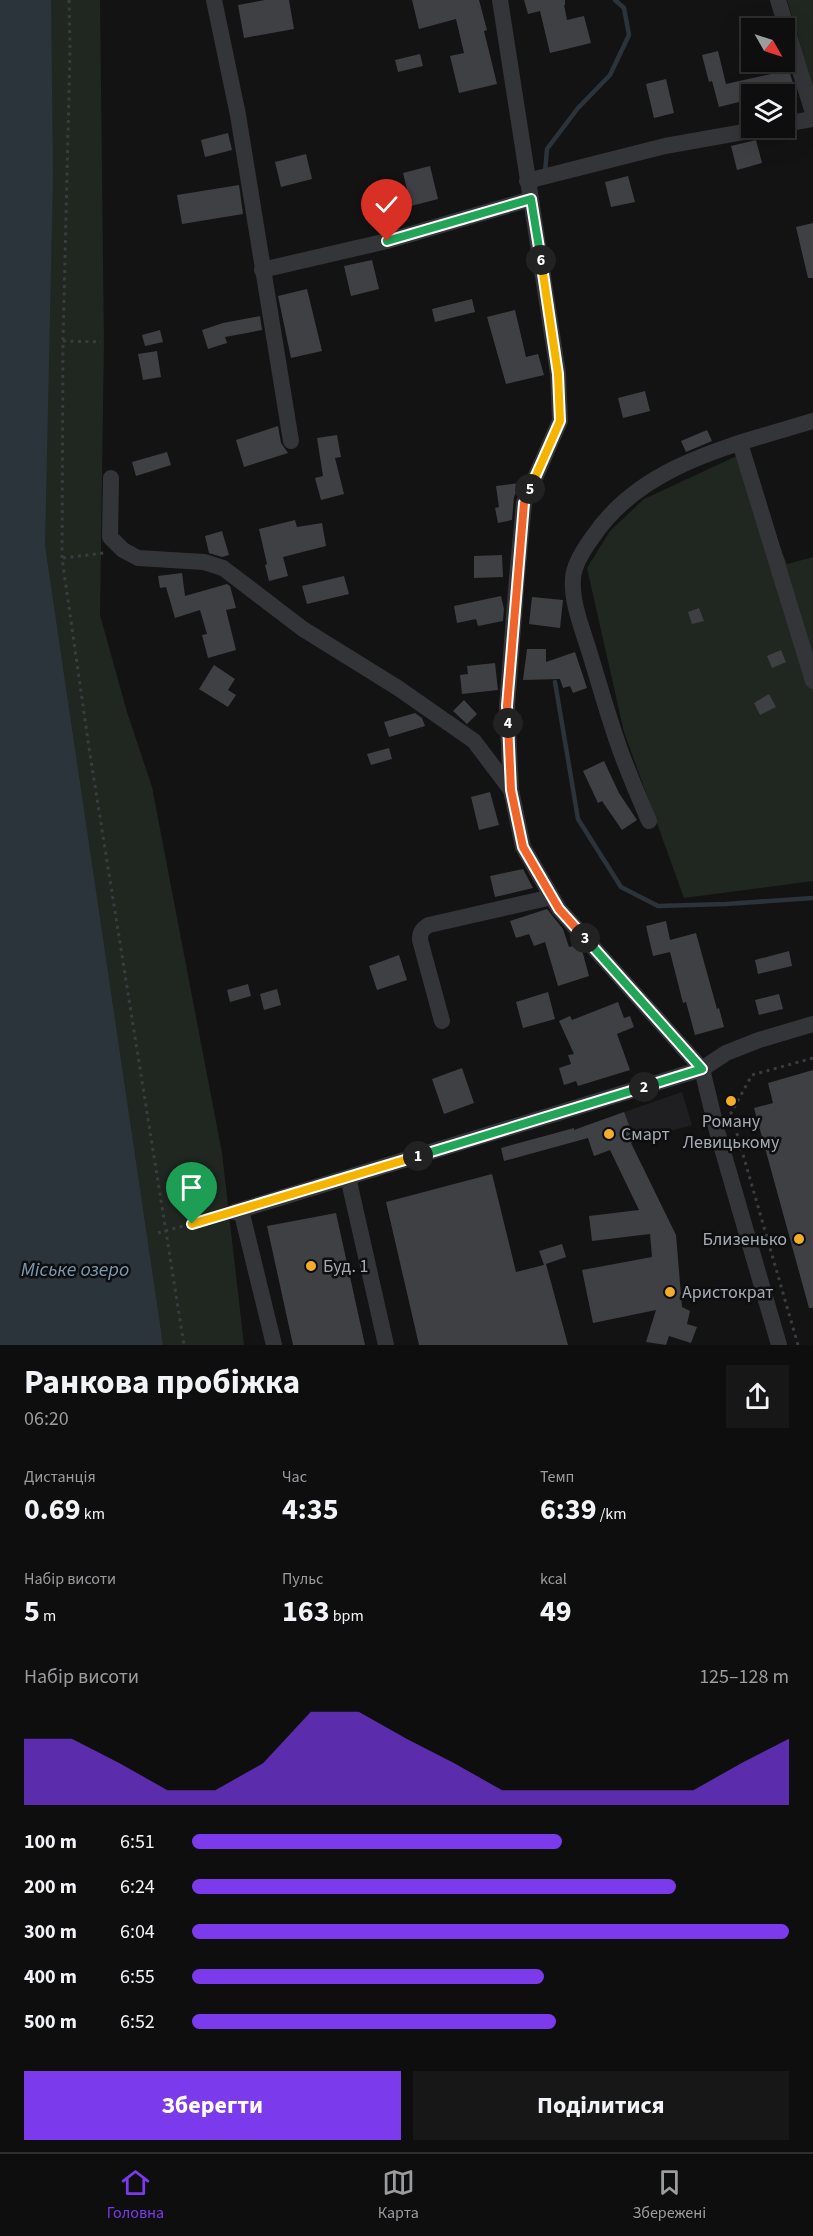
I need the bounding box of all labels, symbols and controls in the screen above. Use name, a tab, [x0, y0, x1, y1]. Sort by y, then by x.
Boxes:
north arrow	[741, 18, 795, 72]
map controls	[741, 18, 795, 138]
button: layers	[741, 84, 795, 138]
pin	[361, 179, 412, 241]
icon: check	[370, 188, 403, 221]
pin: 6	[526, 245, 556, 275]
text: 6	[537, 249, 545, 271]
pin: 5	[515, 474, 545, 504]
text: 5	[526, 478, 534, 500]
pin: 4	[493, 708, 523, 738]
text: 4	[504, 712, 512, 734]
pin: 3	[570, 923, 600, 953]
text: 3	[581, 927, 589, 949]
pin: 2	[629, 1072, 659, 1102]
text: 2	[640, 1076, 648, 1098]
marker: Роману Левицькому	[724, 1094, 738, 1108]
place label: Роману Левицькому	[683, 1109, 780, 1155]
place label: Смарт	[621, 1122, 670, 1147]
marker: Смарт	[602, 1127, 616, 1141]
pin: 1	[403, 1141, 433, 1171]
text: 1	[414, 1145, 422, 1167]
pin	[166, 1162, 217, 1224]
icon: arrive	[175, 1171, 208, 1204]
place label: Близенько	[702, 1227, 787, 1252]
marker: Близенько	[792, 1232, 806, 1246]
place label: Буд. 1	[323, 1254, 368, 1279]
water label: Міське озеро	[21, 1256, 129, 1284]
marker: Буд. 1	[304, 1259, 318, 1273]
place label: Аристократ	[682, 1280, 774, 1305]
marker: Аристократ	[663, 1285, 677, 1299]
text: Ранкова пробіжка	[24, 1359, 300, 1406]
button: share	[726, 1365, 789, 1428]
text: 06:20	[24, 1405, 69, 1433]
text: Дистанція	[24, 1466, 96, 1488]
text: Час	[282, 1466, 307, 1488]
text: Темп	[540, 1466, 574, 1488]
text: 0.69	[24, 1488, 81, 1531]
text: 4:35	[282, 1488, 339, 1531]
text: 6:39	[540, 1488, 597, 1531]
text: km	[81, 1503, 105, 1525]
text: /km	[597, 1503, 627, 1525]
text: Набір висоти	[24, 1568, 116, 1590]
text: Пульс	[282, 1568, 323, 1590]
text: kcal	[540, 1568, 567, 1590]
text: 5	[24, 1590, 40, 1633]
text: 163	[282, 1590, 330, 1633]
text: 49	[540, 1590, 572, 1633]
text: m	[40, 1605, 56, 1627]
text: bpm	[330, 1605, 364, 1627]
text: Набір висоти	[24, 1663, 139, 1691]
text: 125–128 m	[699, 1663, 789, 1691]
text: 100 m	[24, 1828, 77, 1856]
text: 6:51	[120, 1828, 155, 1856]
text: 200 m	[24, 1873, 77, 1901]
text: 6:24	[120, 1873, 155, 1901]
text: 300 m	[24, 1918, 77, 1946]
text: 6:04	[120, 1918, 155, 1946]
text: 400 m	[24, 1963, 77, 1991]
text: 6:55	[120, 1963, 155, 1991]
text: 500 m	[24, 2008, 77, 2036]
text: 6:52	[120, 2008, 155, 2036]
button: Зберегти	[24, 2071, 401, 2140]
button: Поділитися	[413, 2071, 789, 2140]
tab: Головна	[107, 2166, 164, 2224]
tab: Карта	[378, 2166, 419, 2224]
tab: Збережені	[632, 2166, 706, 2224]

